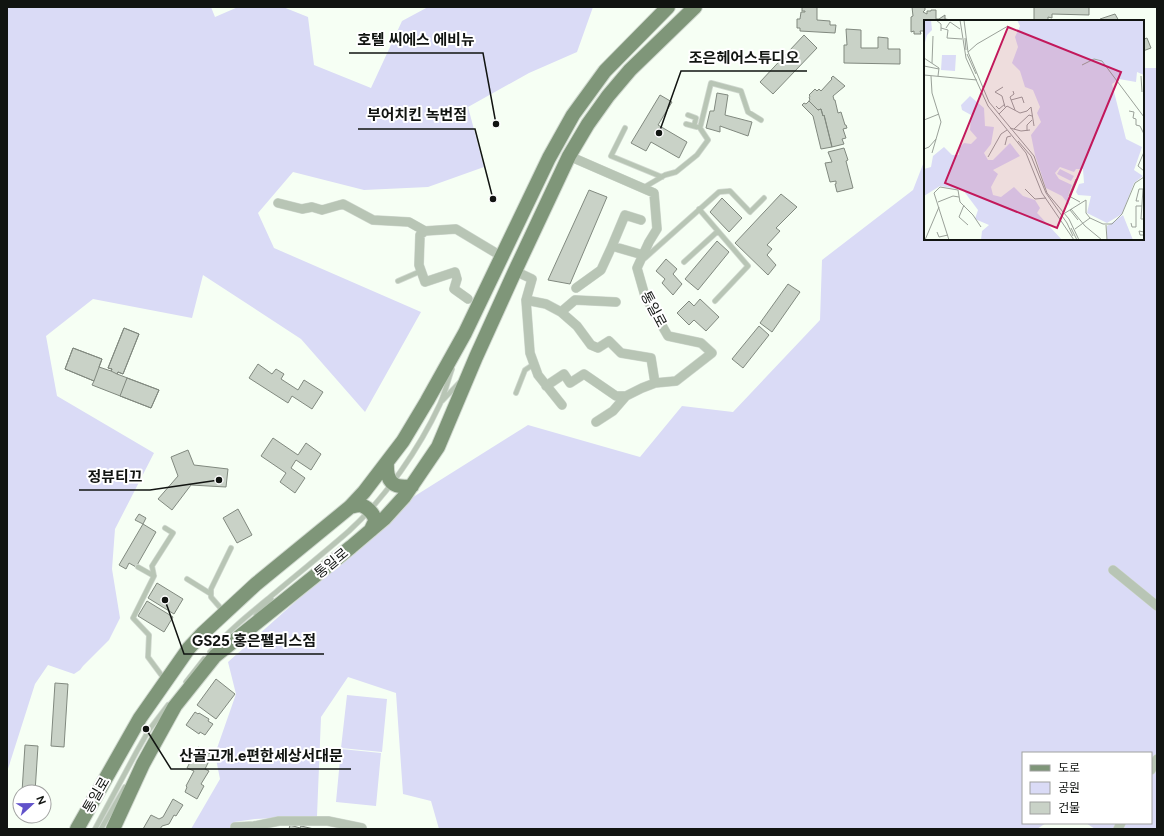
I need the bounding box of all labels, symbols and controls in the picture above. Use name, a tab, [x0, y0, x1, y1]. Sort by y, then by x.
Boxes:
inset map	[924, 20, 1144, 240]
callout: 호텔 씨에스 에비뉴	[349, 26, 483, 53]
text: 호텔 씨에스 에비뉴	[357, 31, 475, 49]
callout: 조은헤어스튜디오	[681, 44, 807, 71]
text: 조은헤어스튜디오	[689, 49, 799, 67]
callout: 부어치킨 녹번점	[358, 102, 475, 129]
text: 부어치킨 녹번점	[367, 106, 467, 124]
street label: 통일로	[637, 288, 670, 330]
callout: 정뷰티끄	[79, 463, 150, 490]
text: 정뷰티끄	[87, 468, 143, 486]
street label: 통일로	[311, 545, 352, 582]
callout: GS25 홍은펠리스점	[184, 627, 324, 654]
text: GS25 홍은펠리스점	[192, 632, 316, 650]
callout: 산골고개.e편한세상서대문	[171, 742, 351, 769]
text: 산골고개.e편한세상서대문	[179, 747, 343, 765]
legend	[1022, 752, 1152, 824]
text: 도로	[1058, 761, 1080, 775]
street label: 통일로	[79, 774, 114, 816]
text: 공원	[1058, 781, 1080, 795]
north arrow	[12, 784, 52, 824]
text: N	[33, 794, 48, 807]
text: 건물	[1058, 801, 1080, 815]

